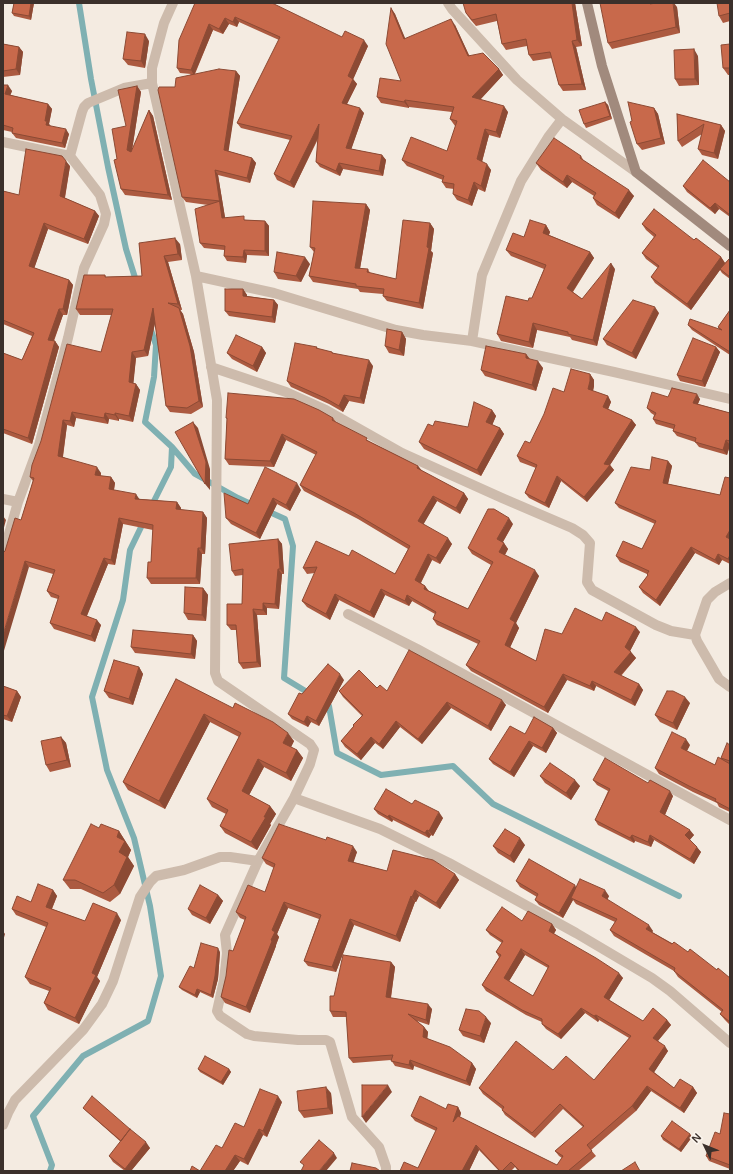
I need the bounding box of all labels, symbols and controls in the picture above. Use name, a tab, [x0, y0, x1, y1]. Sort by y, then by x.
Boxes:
north arrow	[685, 1126, 725, 1166]
text: N	[689, 1131, 703, 1145]

